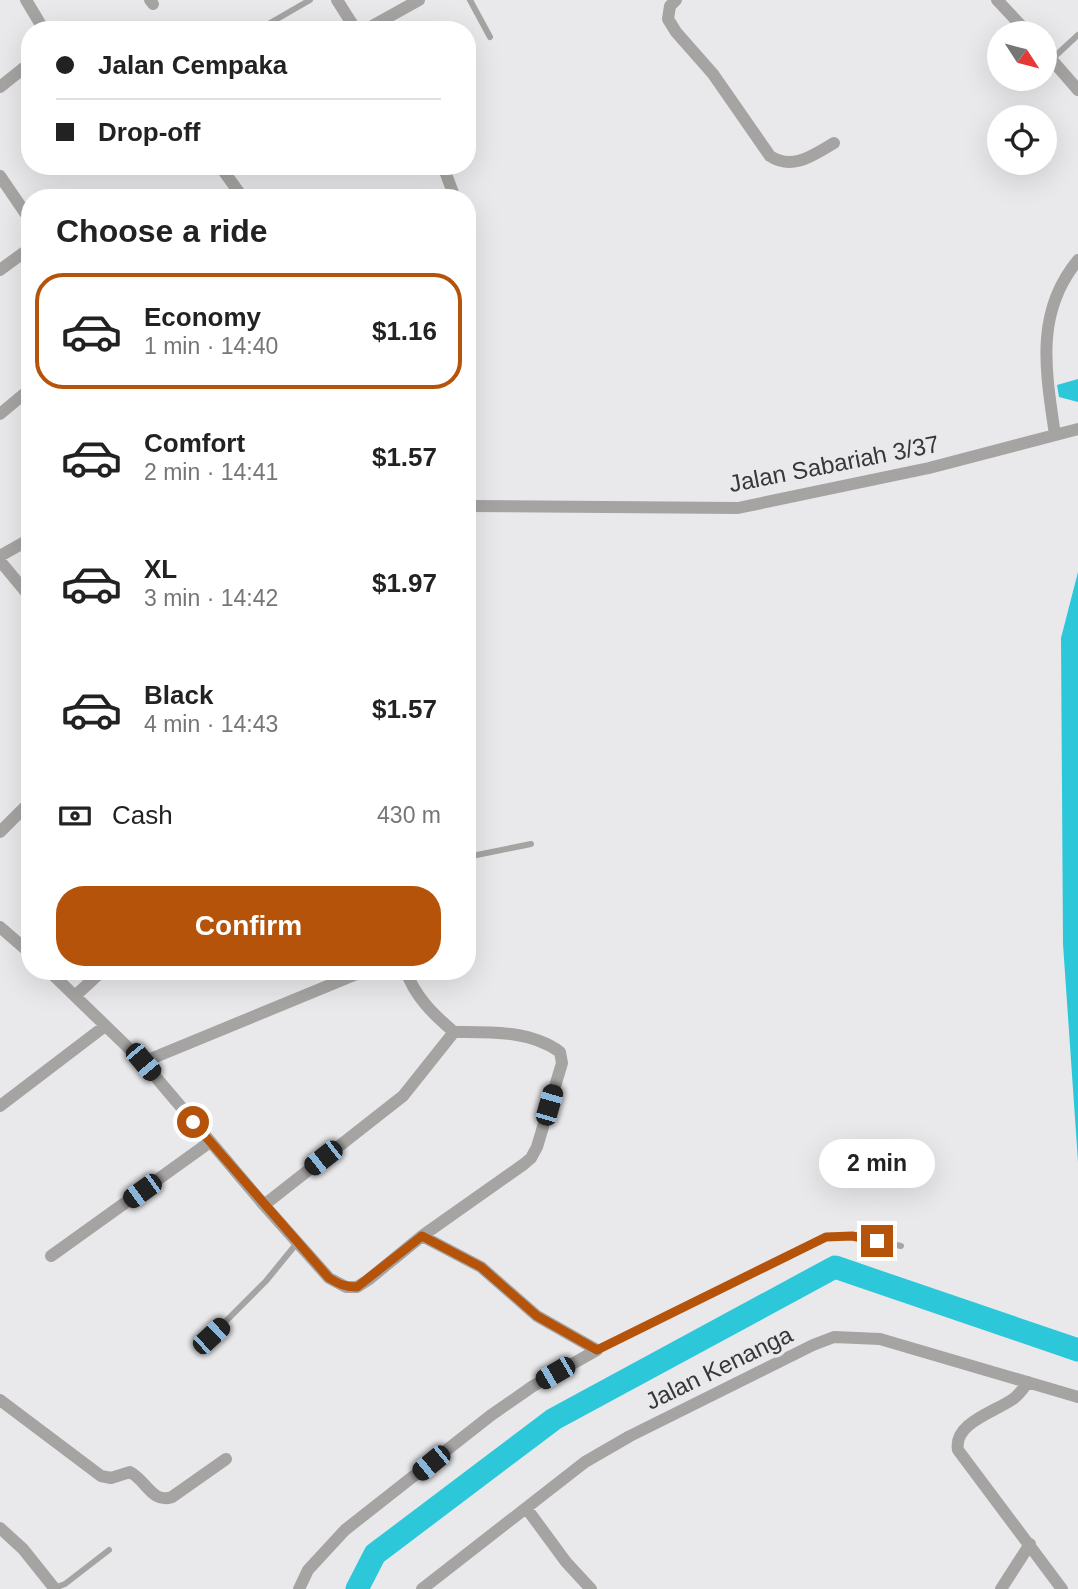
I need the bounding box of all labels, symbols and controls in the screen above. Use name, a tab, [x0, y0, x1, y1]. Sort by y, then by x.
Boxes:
north arrow	[987, 21, 1057, 91]
map controls	[987, 21, 1057, 175]
text: Jalan Cempaka	[98, 50, 287, 80]
button: locate	[987, 105, 1057, 175]
text: Drop-off	[98, 117, 201, 147]
text: Choose a ride	[56, 213, 268, 249]
icon: car	[60, 300, 123, 363]
text: Economy	[144, 302, 261, 332]
text: $1.16	[372, 316, 437, 346]
text: 1 min · 14:40	[144, 333, 278, 359]
icon: car	[60, 426, 123, 489]
text: Comfort	[144, 428, 245, 458]
street label: Jalan Sabariah 3/37	[727, 430, 941, 497]
text: $1.57	[372, 442, 437, 472]
text: 2 min · 14:41	[144, 459, 278, 485]
icon: car	[60, 552, 123, 615]
text: XL	[144, 554, 177, 584]
text: $1.97	[372, 568, 437, 598]
text: 3 min · 14:42	[144, 585, 278, 611]
icon: car	[60, 678, 123, 741]
text: Black	[144, 680, 213, 710]
text: $1.57	[372, 694, 437, 724]
text: 4 min · 14:43	[144, 711, 278, 737]
icon: cash	[56, 797, 94, 835]
text: Cash	[112, 800, 173, 830]
text: 430 m	[377, 802, 441, 828]
button: Confirm	[56, 886, 441, 966]
car	[122, 1039, 165, 1085]
car	[534, 1082, 565, 1128]
route start	[177, 1106, 209, 1138]
car	[300, 1137, 347, 1179]
callout: 2 min	[819, 1140, 935, 1188]
text: 2 min	[847, 1150, 907, 1176]
car	[119, 1170, 166, 1212]
route end	[861, 1225, 893, 1257]
car	[189, 1314, 234, 1358]
street label: Jalan Kenanga	[641, 1320, 797, 1415]
car	[532, 1353, 579, 1393]
car	[409, 1442, 454, 1484]

